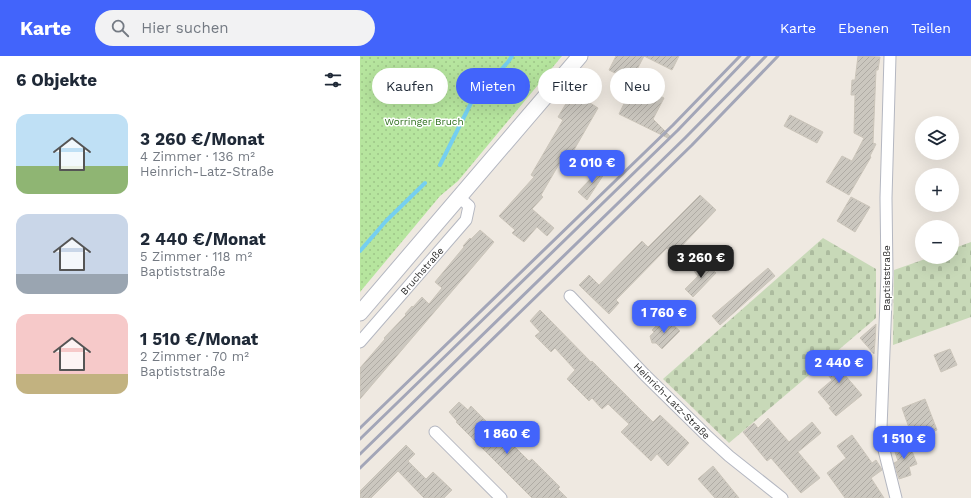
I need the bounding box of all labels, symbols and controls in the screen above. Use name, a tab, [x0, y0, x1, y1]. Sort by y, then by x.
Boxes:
search box	[95, 10, 375, 46]
text: Karte	[20, 17, 71, 40]
icon: search	[109, 17, 131, 39]
text: Hier suchen	[141, 19, 229, 37]
text: Karte	[780, 20, 816, 36]
text: Ebenen	[838, 20, 889, 36]
text: Teilen	[911, 20, 951, 36]
chip: Kaufen	[372, 68, 448, 104]
chip: Mieten	[456, 68, 530, 104]
chip: Filter	[538, 68, 602, 104]
chip: Neu	[610, 68, 665, 104]
icon: filters	[322, 69, 344, 91]
text: 6 Objekte	[16, 70, 97, 90]
park label: Worringer Bruch	[384, 116, 464, 127]
map controls	[915, 116, 959, 264]
button: layers	[915, 116, 959, 160]
text: 3 260 €/Monat	[140, 129, 264, 149]
icon: home	[48, 130, 96, 178]
text: 4 Zimmer · 136 m²	[140, 149, 255, 164]
pin: 2 010 €	[555, 150, 629, 184]
text: 2 010 €	[569, 155, 615, 170]
text: Heinrich-Latz-Straße	[140, 164, 274, 179]
button: +	[915, 168, 959, 212]
button: −	[915, 220, 959, 264]
text: 2 440 €/Monat	[140, 229, 266, 249]
icon: home	[48, 230, 96, 278]
street label: Bruchstraße	[398, 245, 446, 297]
pin: 3 260 €	[664, 245, 738, 279]
street label: Baptiststraße	[881, 245, 892, 311]
text: 5 Zimmer · 118 m²	[140, 249, 252, 264]
text: 3 260 €	[677, 250, 725, 265]
text: Baptiststraße	[140, 264, 225, 279]
pin: 1 760 €	[627, 300, 701, 334]
text: 1 760 €	[641, 305, 687, 320]
text: 1 510 €/Monat	[140, 329, 258, 349]
icon: home	[48, 330, 96, 378]
text: 2 Zimmer · 70 m²	[140, 349, 249, 364]
pin: 2 440 €	[802, 350, 876, 384]
text: 2 440 €	[814, 355, 864, 370]
street label: Heinrich-Latz-Straße	[632, 361, 712, 441]
text: Baptiststraße	[140, 364, 225, 379]
pin: 1 860 €	[470, 421, 544, 455]
text: 1 860 €	[484, 426, 530, 441]
pin: 1 510 €	[867, 426, 941, 460]
text: 1 510 €	[882, 431, 926, 446]

